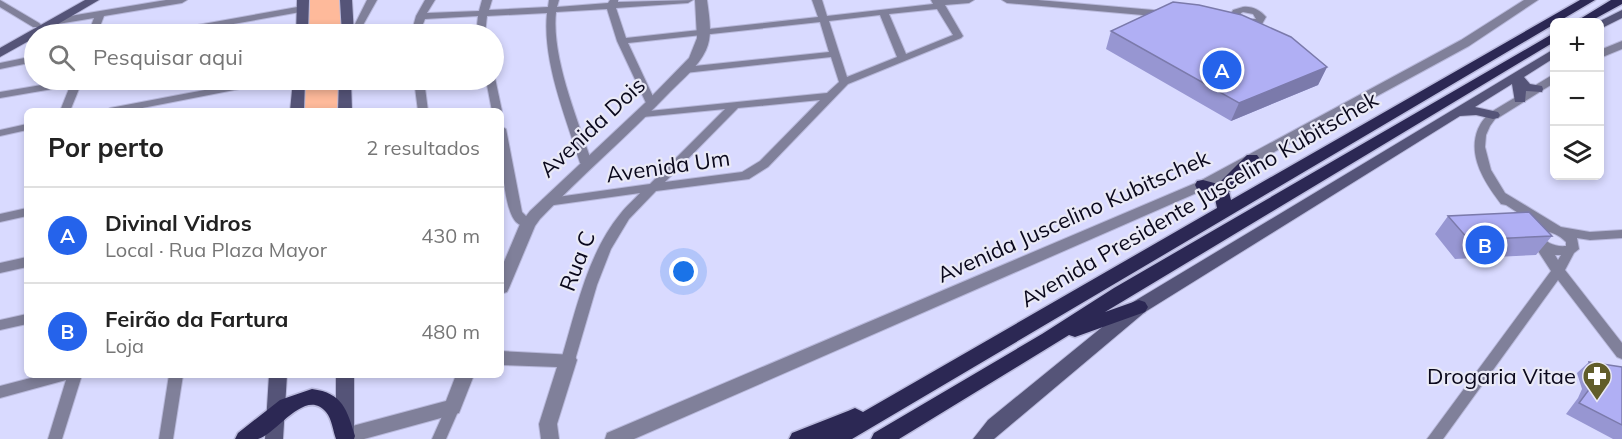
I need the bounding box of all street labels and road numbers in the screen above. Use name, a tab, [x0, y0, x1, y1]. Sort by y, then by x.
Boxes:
street label: Avenida Dois	[533, 71, 651, 183]
street label: Avenida Presidente Juscelino Kubitschek	[1015, 84, 1383, 313]
street label: Avenida Um	[604, 143, 732, 189]
street label: Avenida Juscelino Kubitschek	[933, 143, 1214, 289]
street label: Rua C	[553, 227, 601, 295]

